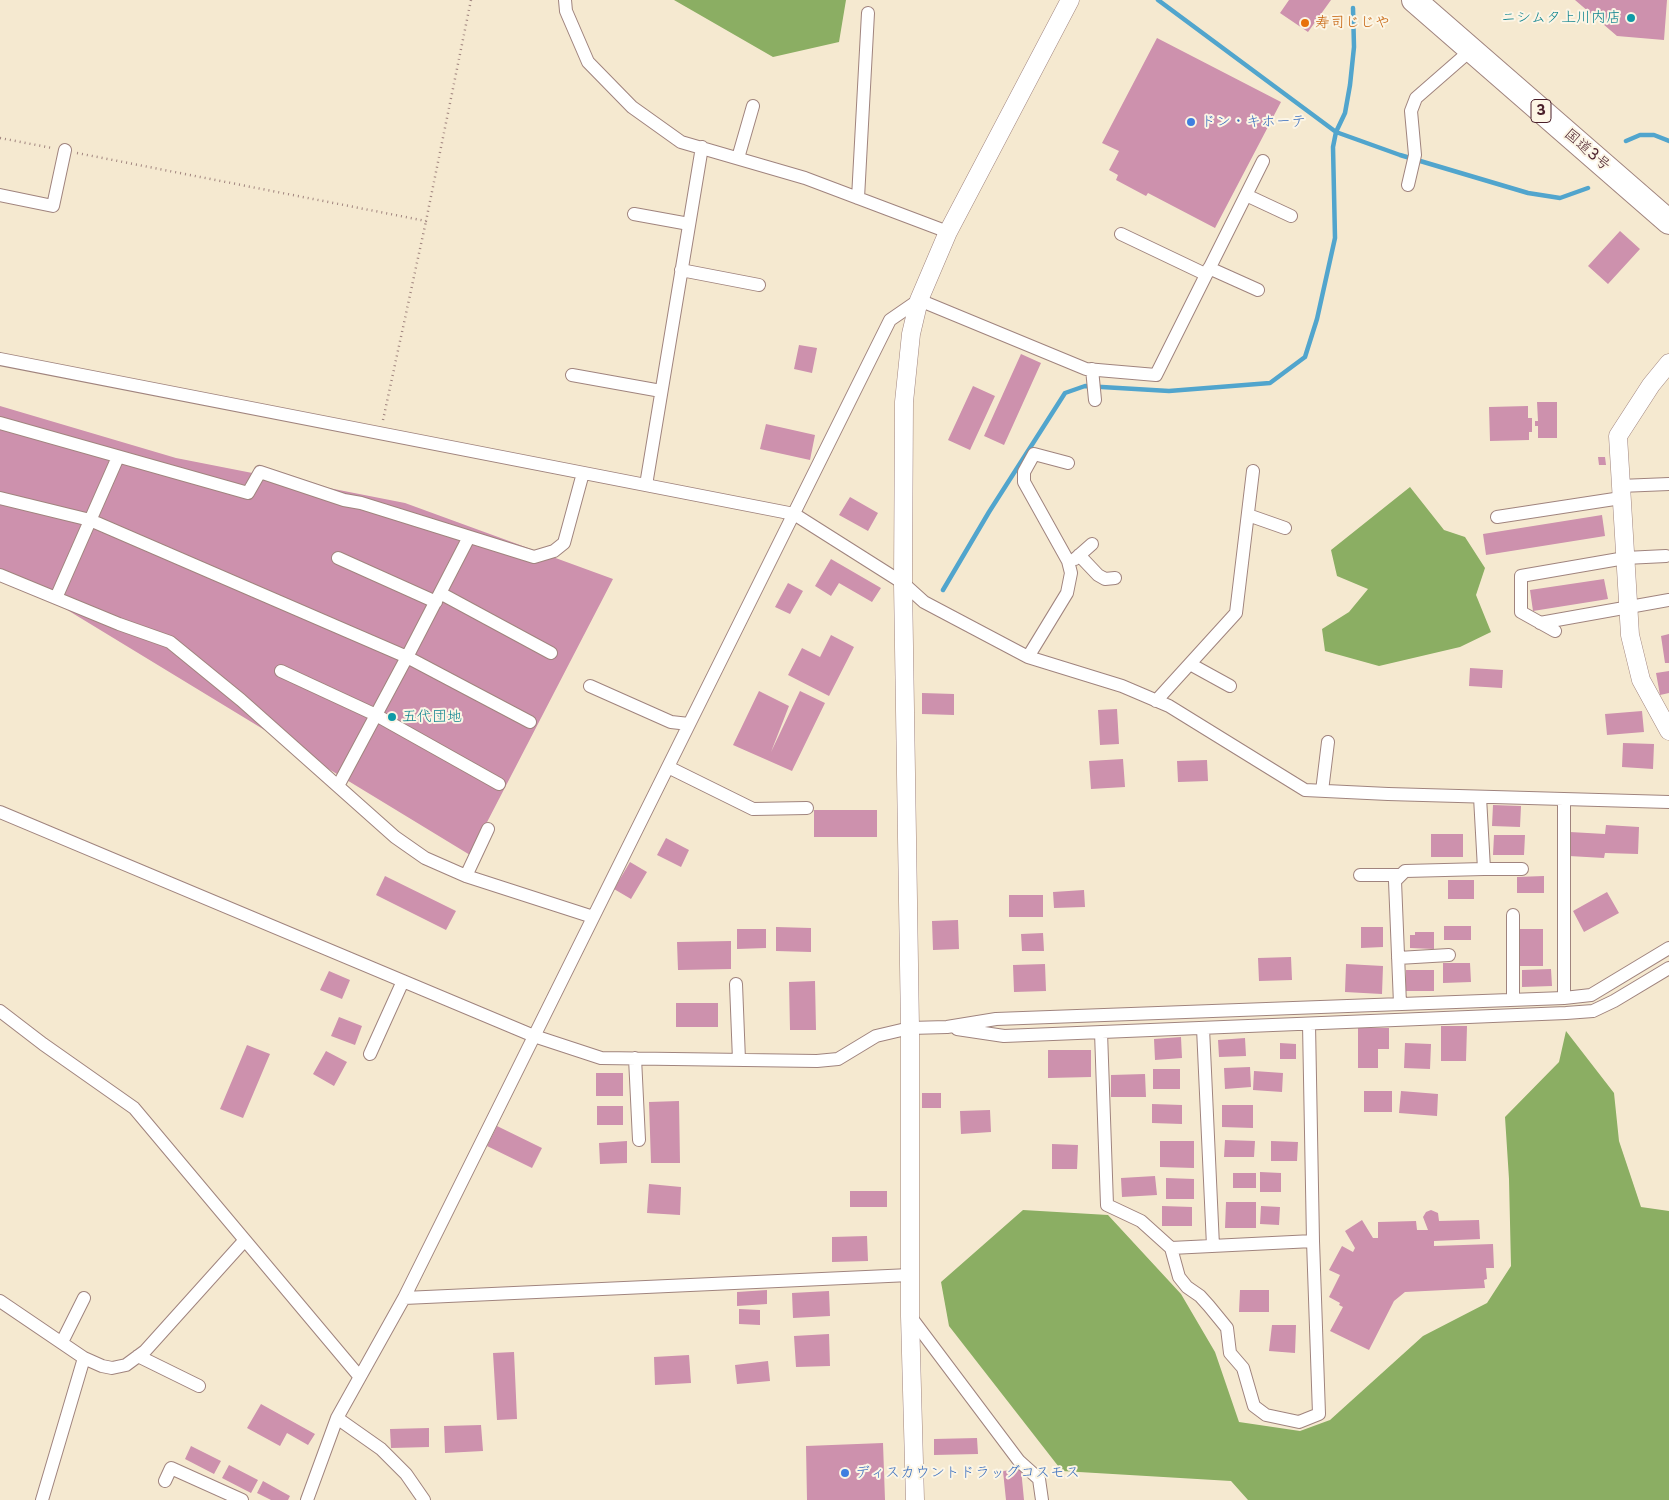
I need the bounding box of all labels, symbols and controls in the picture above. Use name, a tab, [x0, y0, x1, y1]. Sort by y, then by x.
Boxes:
place label: ニシムタ上川内店	[1501, 9, 1621, 27]
marker: ニシムタ上川内店	[1625, 12, 1637, 24]
place label: 寿司じじや	[1315, 14, 1390, 32]
marker: 寿司じじや	[1299, 17, 1311, 29]
road number: 3	[1531, 100, 1551, 122]
place label: ドン・キホーテ	[1201, 113, 1306, 131]
marker: ドン・キホーテ	[1185, 116, 1197, 128]
street label: 国道3号	[1560, 125, 1614, 175]
place label: 五代団地	[402, 708, 462, 726]
marker: 五代団地	[386, 711, 398, 723]
place label: ディスカウントドラッグコスモス	[855, 1464, 1080, 1482]
marker: ディスカウントドラッグコスモス	[839, 1467, 851, 1479]

